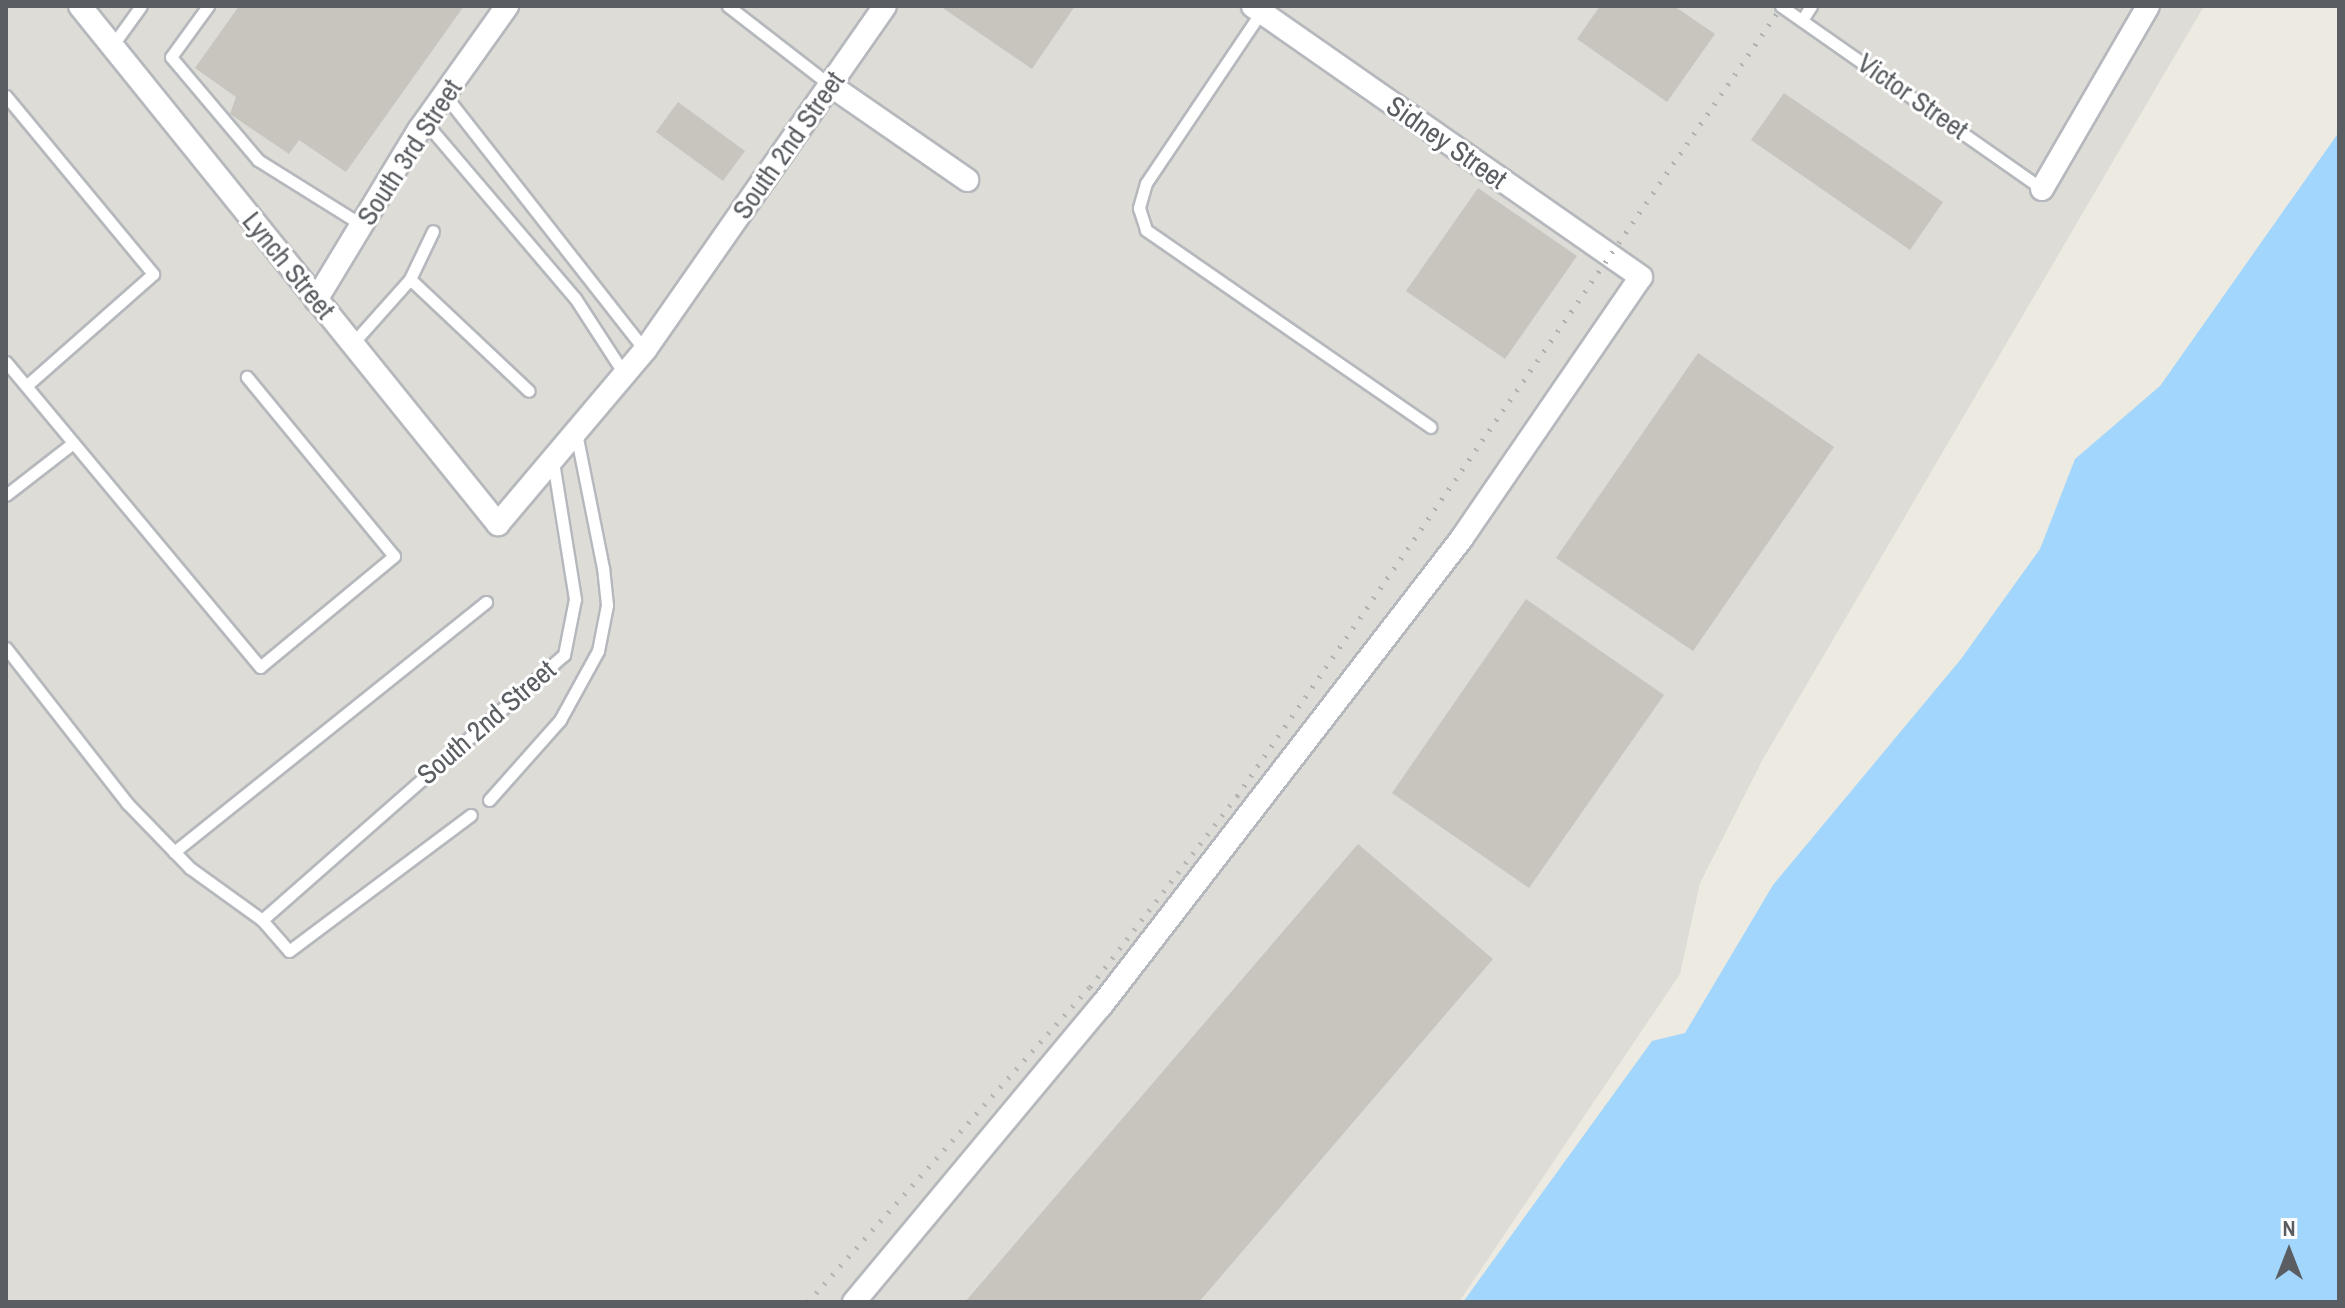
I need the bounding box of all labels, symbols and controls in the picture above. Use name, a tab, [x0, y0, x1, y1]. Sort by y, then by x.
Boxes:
street label: Victor Street	[1851, 46, 1975, 146]
street label: South 2nd Street	[725, 65, 851, 225]
street label: South 3rd Street	[349, 73, 469, 231]
street label: Sidney Street	[1380, 88, 1514, 196]
street label: Lynch Street	[236, 205, 342, 325]
street label: South 2nd Street	[410, 653, 562, 791]
north arrow	[2249, 1212, 2329, 1292]
text: N	[2282, 1213, 2296, 1243]

